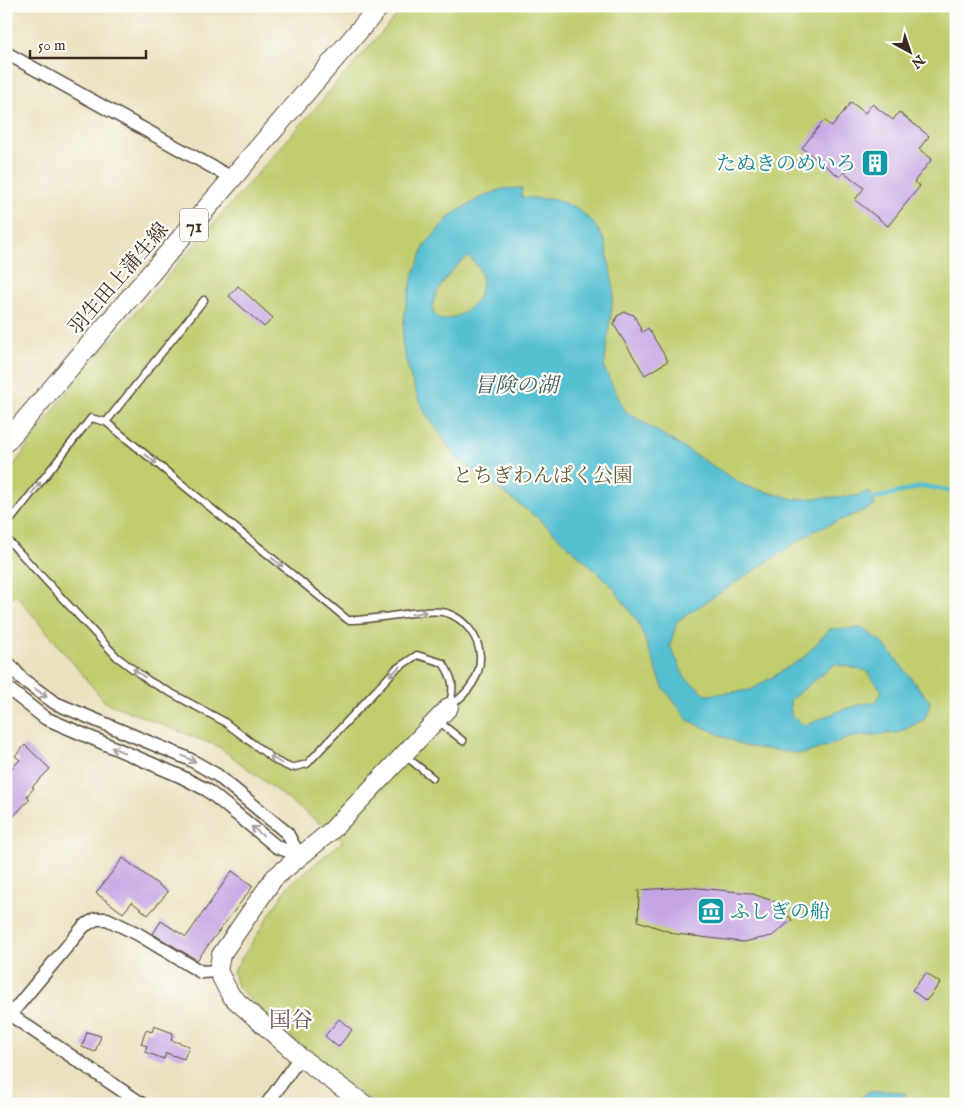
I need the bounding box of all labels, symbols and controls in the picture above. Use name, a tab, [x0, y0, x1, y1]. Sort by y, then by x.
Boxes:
scale bar	[30, 28, 146, 60]
north arrow	[884, 28, 934, 78]
text: 50 m	[38, 36, 66, 55]
text: N	[907, 50, 929, 72]
building icon: たぬきのめいろ	[860, 148, 890, 178]
place label: たぬきのめいろ	[716, 152, 856, 177]
road number: 71	[180, 208, 208, 242]
street label: 羽生田上蒲生線	[64, 218, 174, 340]
water label: 冒険の湖	[474, 373, 562, 400]
one-way arrow	[144, 454, 157, 465]
park label: とちぎわんぱく公園	[453, 464, 633, 489]
one-way arrow	[31, 481, 42, 494]
one-way arrow	[270, 557, 283, 568]
one-way arrow	[410, 608, 426, 618]
one-way arrow	[389, 665, 402, 677]
one-way arrow	[133, 668, 146, 679]
one-way arrow	[34, 688, 48, 698]
one-way arrow	[111, 744, 126, 754]
one-way arrow	[269, 754, 283, 764]
one-way arrow	[181, 755, 196, 764]
one-way arrow	[251, 826, 264, 837]
museum icon: ふしぎの船	[696, 896, 726, 926]
place label: ふしぎの船	[730, 900, 830, 925]
district label: 国谷	[269, 1007, 313, 1035]

